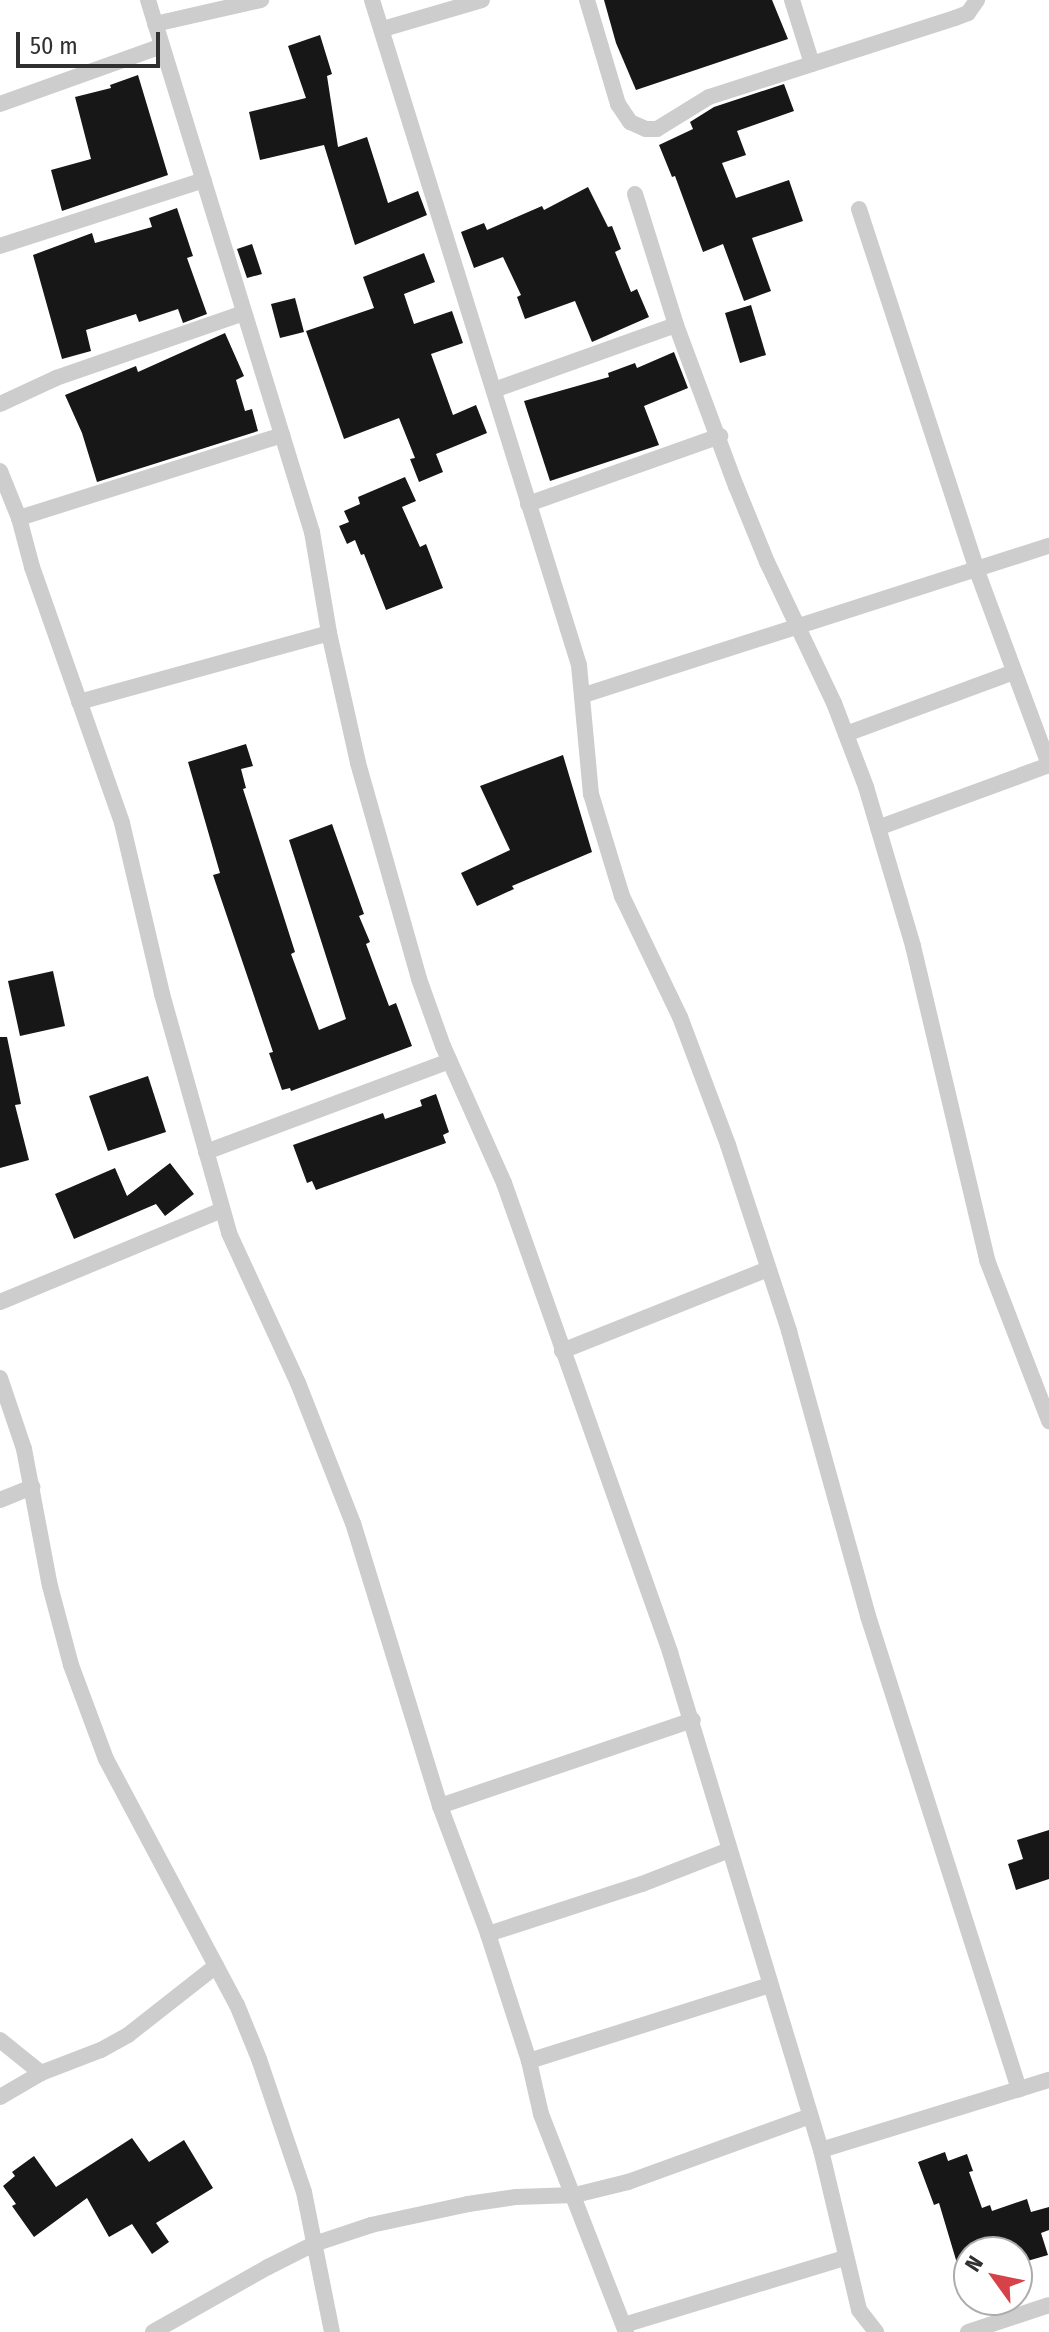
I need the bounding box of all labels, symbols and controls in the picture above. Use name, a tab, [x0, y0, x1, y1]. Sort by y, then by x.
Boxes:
scale bar	[20, 16, 164, 66]
text: 50 m	[30, 32, 78, 60]
north arrow	[953, 2236, 1033, 2316]
text: N	[959, 2251, 989, 2277]

